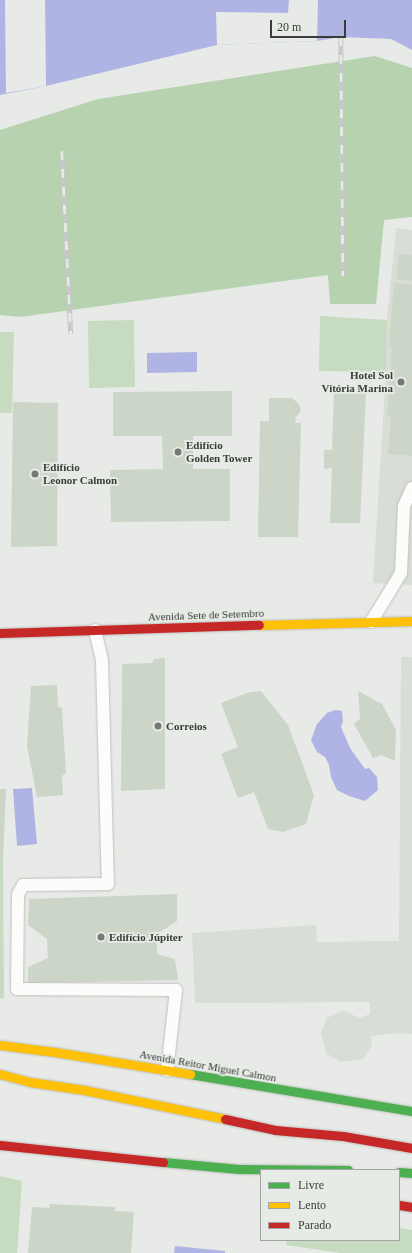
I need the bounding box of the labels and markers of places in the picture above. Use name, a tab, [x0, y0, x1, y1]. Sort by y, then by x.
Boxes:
place label: Hotel Sol Vitória Marina	[322, 369, 393, 395]
marker: Hotel Sol Vitória Marina	[396, 377, 406, 387]
place label: Edifício Golden Tower	[186, 439, 253, 465]
marker: Edifício Golden Tower	[173, 447, 183, 457]
place label: Edifício Leonor Calmon	[43, 461, 117, 487]
marker: Edifício Leonor Calmon	[30, 469, 40, 479]
place label: Correios	[166, 719, 207, 733]
marker: Correios	[153, 721, 163, 731]
place label: Edifício Júpiter	[109, 930, 183, 944]
marker: Edifício Júpiter	[96, 932, 106, 942]

